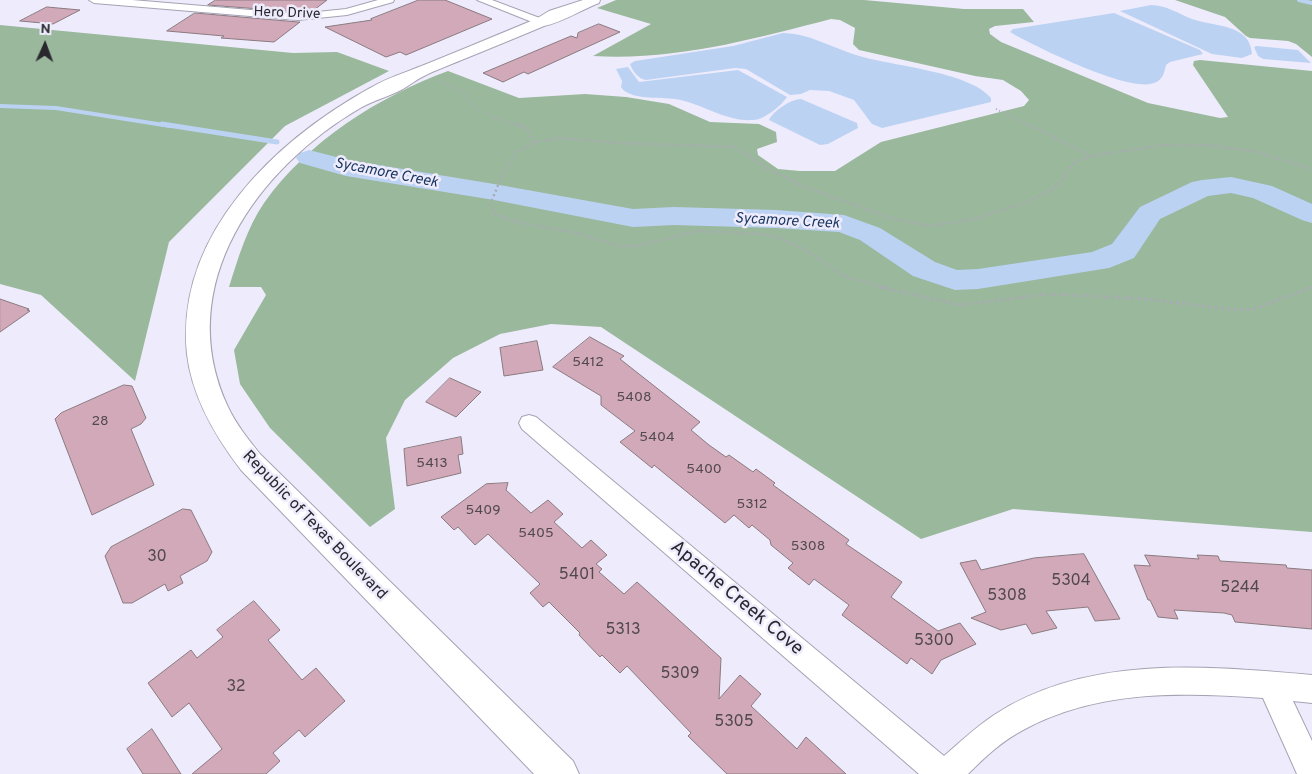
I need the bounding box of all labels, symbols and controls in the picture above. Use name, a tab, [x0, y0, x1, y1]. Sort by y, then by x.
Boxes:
street label: Hero Drive	[253, 4, 321, 24]
north arrow	[20, 20, 70, 70]
text: N	[40, 21, 51, 38]
water label: Sycamore Creek	[333, 155, 439, 193]
water label: Sycamore Creek	[734, 210, 840, 234]
house number: 5412	[572, 355, 604, 371]
house number: 5408	[616, 390, 652, 406]
house number: 28	[91, 414, 109, 430]
house number: 5404	[639, 430, 675, 446]
street label: Republic of Texas Boulevard	[238, 447, 390, 605]
house number: 5413	[416, 456, 448, 472]
house number: 5400	[686, 462, 722, 478]
house number: 5312	[737, 497, 767, 513]
house number: 5409	[465, 503, 501, 519]
house number: 5405	[518, 526, 554, 542]
street label: Apache Creek Cove	[665, 537, 807, 661]
house number: 5308	[791, 539, 825, 555]
house number: 30	[147, 548, 167, 568]
house number: 5401	[559, 566, 595, 586]
house number: 5304	[1051, 572, 1091, 592]
house number: 5244	[1220, 579, 1260, 599]
house number: 5308	[987, 587, 1027, 607]
house number: 5313	[605, 621, 641, 641]
house number: 5300	[914, 632, 954, 652]
house number: 5309	[660, 665, 700, 685]
house number: 32	[226, 678, 246, 698]
house number: 5305	[714, 713, 754, 733]

